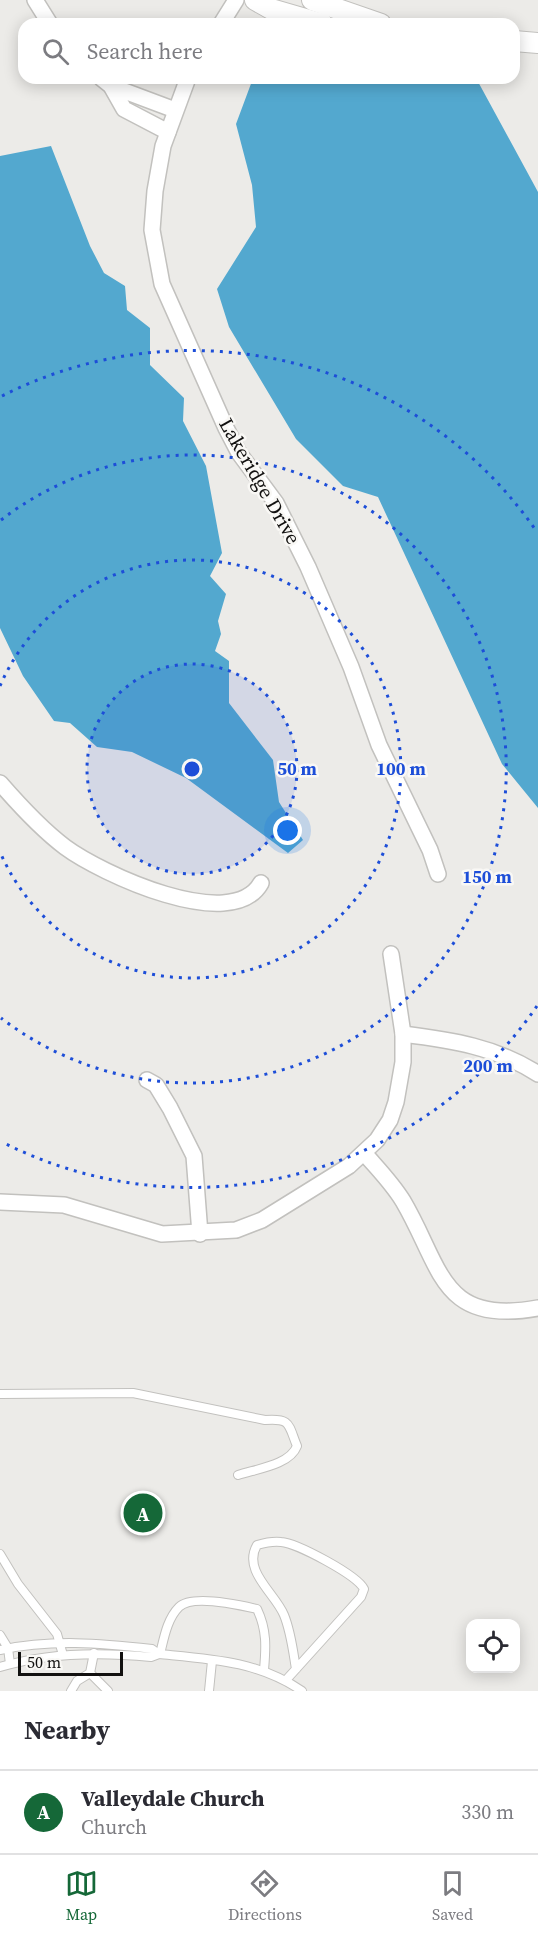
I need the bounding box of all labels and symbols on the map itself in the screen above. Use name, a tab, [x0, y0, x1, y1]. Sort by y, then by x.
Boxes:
street label: Lakeridge Drive	[212, 413, 308, 549]
text: 50 m	[277, 756, 317, 781]
text: 100 m	[376, 756, 426, 781]
centre of rings	[182, 759, 202, 779]
your location	[273, 816, 302, 845]
text: 150 m	[462, 864, 512, 889]
text: 200 m	[463, 1053, 513, 1078]
pin: A	[124, 1490, 162, 1536]
scale bar	[18, 1649, 123, 1676]

